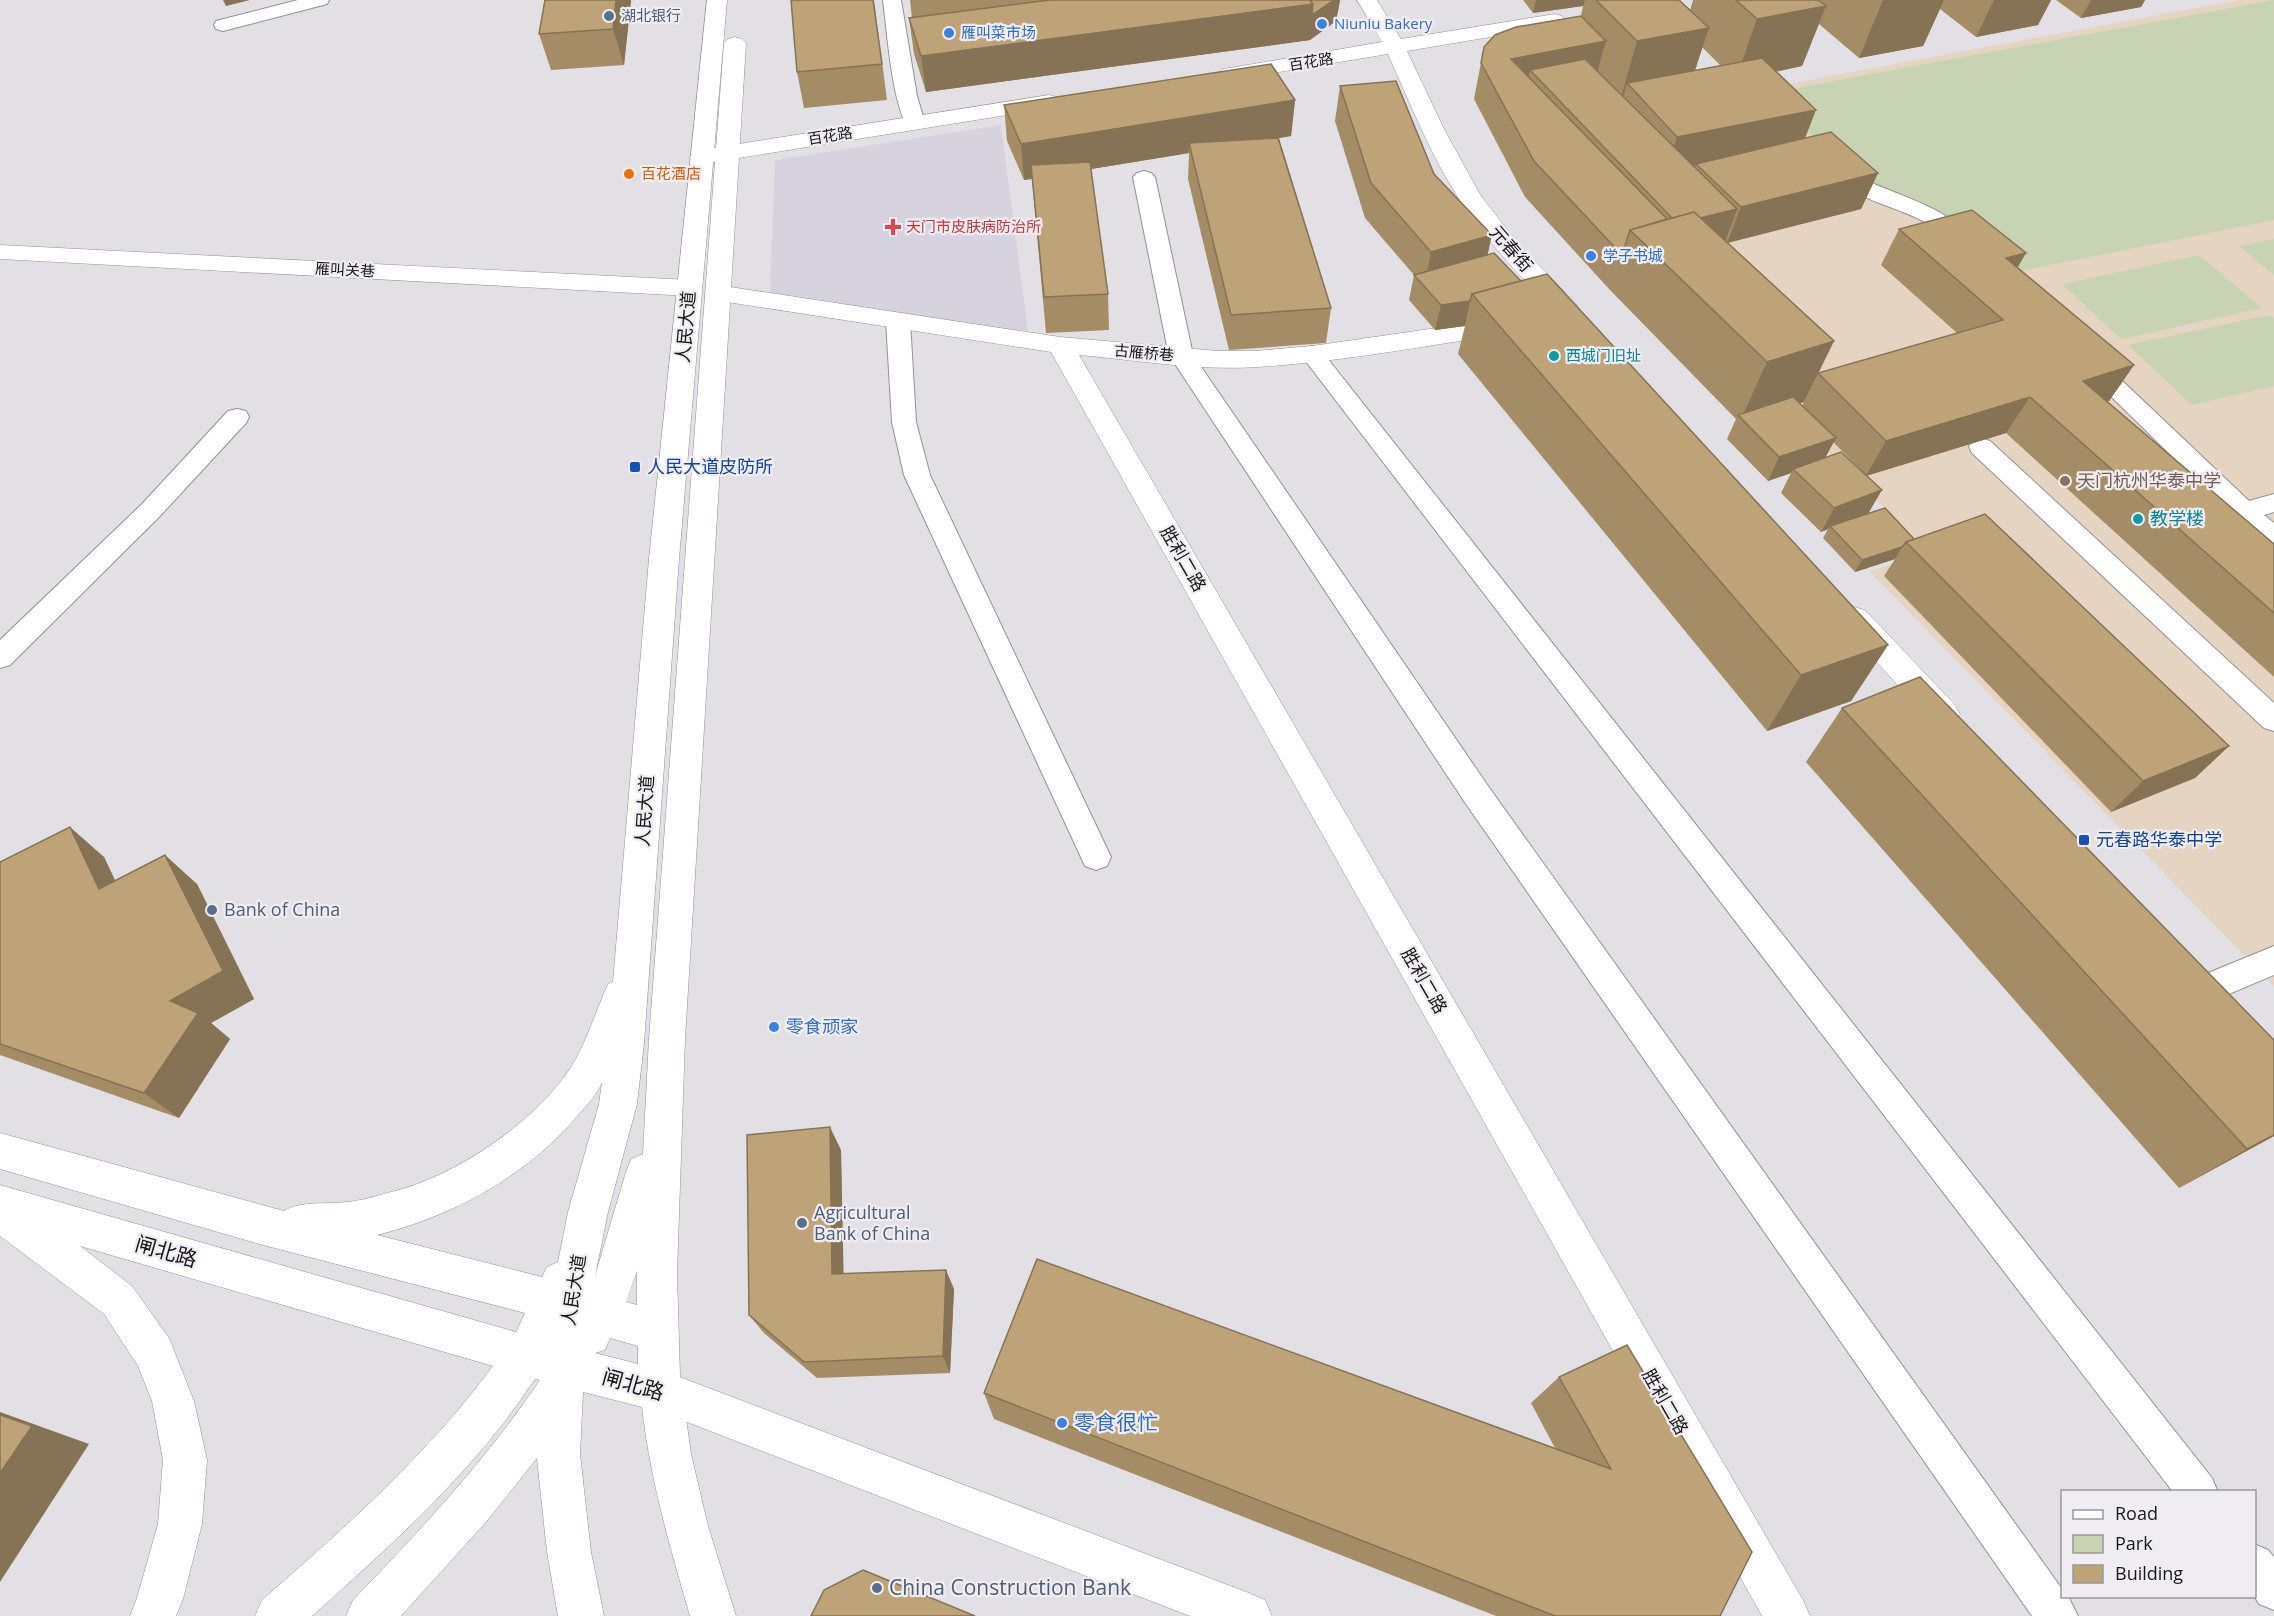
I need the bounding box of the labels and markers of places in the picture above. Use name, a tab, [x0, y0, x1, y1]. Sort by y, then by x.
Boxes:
place label: 湖北银行	[621, 5, 681, 25]
marker: 湖北银行	[602, 9, 616, 23]
place label: Niuniu Bakery	[1334, 13, 1433, 33]
marker: Niuniu Bakery	[1315, 17, 1329, 31]
place label: 雁叫菜市场	[961, 22, 1036, 42]
marker: 雁叫菜市场	[942, 26, 956, 40]
place label: 百花酒店	[641, 163, 701, 183]
marker: 百花酒店	[622, 167, 636, 181]
place label: 天门市皮肤病防治所	[906, 216, 1041, 236]
marker: 天门市皮肤病防治所	[884, 218, 902, 236]
place label: 学子书城	[1603, 245, 1663, 265]
marker: 学子书城	[1584, 249, 1598, 263]
place label: 西城门旧址	[1566, 345, 1641, 365]
marker: 西城门旧址	[1547, 349, 1561, 363]
place label: 人民大道皮防所	[647, 454, 773, 478]
marker: 人民大道皮防所	[628, 460, 642, 474]
place label: 天门杭州华泰中学	[2077, 468, 2221, 492]
marker: 天门杭州华泰中学	[2058, 474, 2072, 488]
place label: 教学楼	[2150, 506, 2204, 530]
marker: 教学楼	[2131, 512, 2145, 526]
place label: 元春路华泰中学	[2096, 827, 2222, 851]
marker: 元春路华泰中学	[2077, 833, 2091, 847]
place label: Bank of China	[224, 897, 340, 921]
marker: Bank of China	[205, 903, 219, 917]
place label: 零食顽家	[786, 1014, 858, 1038]
marker: 零食顽家	[767, 1020, 781, 1034]
place label: Agricultural Bank of China	[814, 1200, 930, 1245]
marker: Agricultural Bank of China	[795, 1216, 809, 1230]
place label: 零食很忙	[1074, 1408, 1158, 1436]
marker: 零食很忙	[1055, 1416, 1069, 1430]
place label: China Construction Bank	[889, 1573, 1131, 1601]
marker: China Construction Bank	[870, 1581, 884, 1595]

